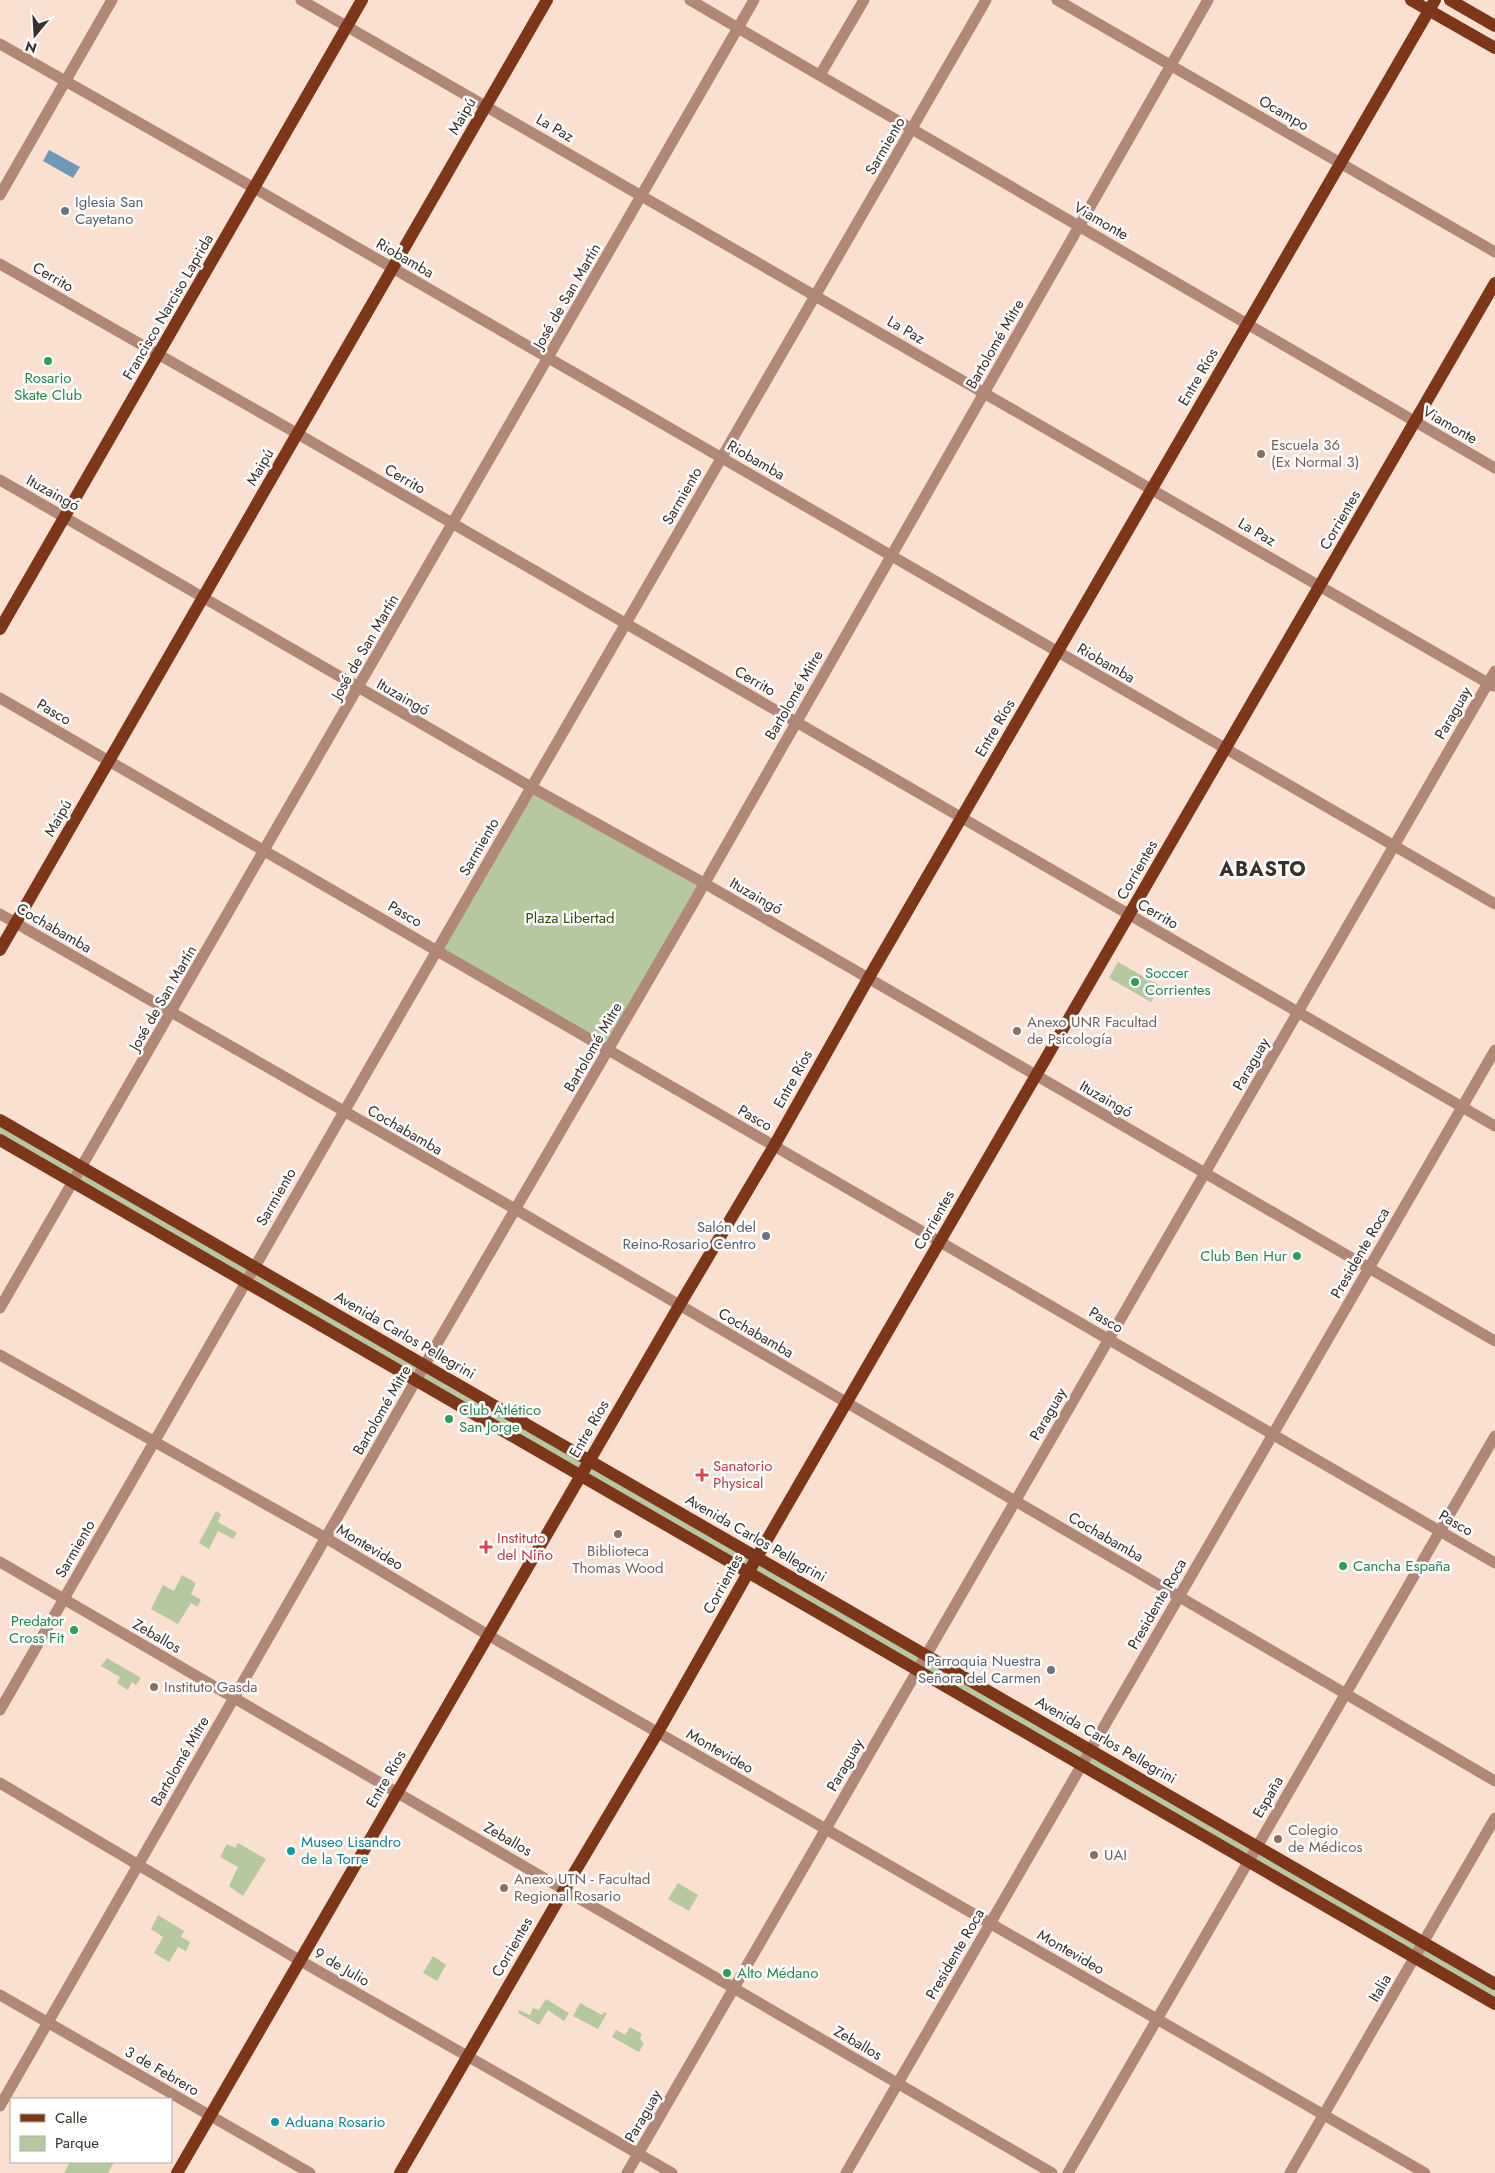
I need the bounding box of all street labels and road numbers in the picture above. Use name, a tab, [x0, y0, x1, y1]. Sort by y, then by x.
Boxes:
street label: Ocampo	[1255, 90, 1313, 136]
street label: Maipú	[443, 93, 481, 139]
street label: La Paz	[532, 108, 578, 148]
street label: Sarmiento	[860, 113, 910, 179]
street label: Viamonte	[1069, 196, 1133, 246]
street label: Francisco Narciso Laprida	[117, 230, 219, 384]
street label: Riobamba	[372, 233, 438, 283]
street label: José de San Martín	[527, 239, 606, 355]
street label: Cerrito	[28, 256, 78, 298]
street label: Bartolomé Mitre	[960, 295, 1030, 393]
street label: La Paz	[883, 310, 929, 350]
street label: Entre Ríos	[1173, 344, 1223, 410]
street label: Viamonte	[1418, 400, 1482, 450]
street label: Riobamba	[723, 435, 789, 485]
street label: Maipú	[241, 444, 279, 490]
street label: Cerrito	[380, 458, 430, 500]
street label: Sarmiento	[657, 463, 707, 529]
street label: Ituzaingó	[22, 469, 84, 517]
street label: Corrientes	[1314, 486, 1366, 554]
street label: La Paz	[1234, 512, 1280, 552]
street label: José de San Martín	[325, 590, 404, 706]
street label: Riobamba	[1073, 638, 1139, 688]
street label: Bartolomé Mitre	[759, 646, 829, 744]
street label: Cerrito	[730, 660, 780, 702]
street label: Ituzaingó	[372, 673, 434, 721]
street label: Paraguay	[1429, 682, 1477, 743]
street label: Pasco	[33, 693, 75, 731]
street label: Entre Ríos	[970, 695, 1020, 761]
street label: Maipú	[39, 795, 77, 841]
street label: Sarmiento	[454, 814, 504, 880]
street label: Corrientes	[1111, 836, 1163, 904]
street label: Ituzaingó	[725, 872, 787, 920]
street label: Cerrito	[1133, 893, 1183, 935]
street label: Pasco	[384, 895, 426, 933]
street label: Cochabamba	[12, 897, 96, 959]
street label: José de San Martín	[123, 941, 202, 1057]
street label: Bartolomé Mitre	[558, 998, 628, 1096]
street label: Paraguay	[1227, 1033, 1275, 1094]
street label: Entre Ríos	[768, 1046, 818, 1112]
street label: Ituzaingó	[1075, 1075, 1137, 1123]
street label: Cochabamba	[363, 1099, 447, 1161]
street label: Pasco	[734, 1099, 776, 1137]
street label: Sarmiento	[251, 1164, 301, 1230]
street label: Corrientes	[908, 1186, 960, 1254]
street label: Presidente Roca	[1325, 1204, 1395, 1302]
street label: Avenida Carlos Pellegrini	[330, 1286, 480, 1384]
street label: Pasco	[1085, 1301, 1127, 1339]
street label: Cochabamba	[714, 1302, 798, 1364]
street label: Bartolomé Mitre	[347, 1361, 417, 1459]
street label: Paraguay	[1024, 1383, 1072, 1444]
street label: Entre Ríos	[564, 1396, 614, 1462]
street label: Avenida Carlos Pellegrini	[681, 1489, 831, 1587]
street label: Pasco	[1435, 1504, 1477, 1542]
street label: Cochabamba	[1064, 1506, 1148, 1568]
street label: Sarmiento	[50, 1516, 100, 1582]
street label: Montevideo	[332, 1518, 408, 1576]
street label: Corrientes	[697, 1550, 749, 1618]
street label: Presidente Roca	[1122, 1555, 1192, 1653]
street label: Zeballos	[129, 1613, 185, 1659]
street label: Avenida Carlos Pellegrini	[1031, 1691, 1181, 1789]
street label: Bartolomé Mitre	[145, 1712, 215, 1810]
street label: Montevideo	[682, 1723, 758, 1779]
street label: Paraguay	[821, 1734, 869, 1795]
street label: Entre Ríos	[361, 1746, 411, 1812]
street label: España	[1247, 1772, 1289, 1822]
street label: Zeballos	[480, 1816, 536, 1862]
street label: Presidente Roca	[920, 1905, 990, 2003]
street label: Corrientes	[486, 1913, 538, 1981]
street label: Montevideo	[1033, 1924, 1109, 1980]
street label: 9 de Julio	[310, 1942, 374, 1992]
street label: Italia	[1363, 1970, 1397, 2006]
street label: Zeballos	[830, 2020, 886, 2066]
street label: 3 de Febrero	[121, 2041, 203, 2101]
street label: Paraguay	[619, 2085, 667, 2146]

